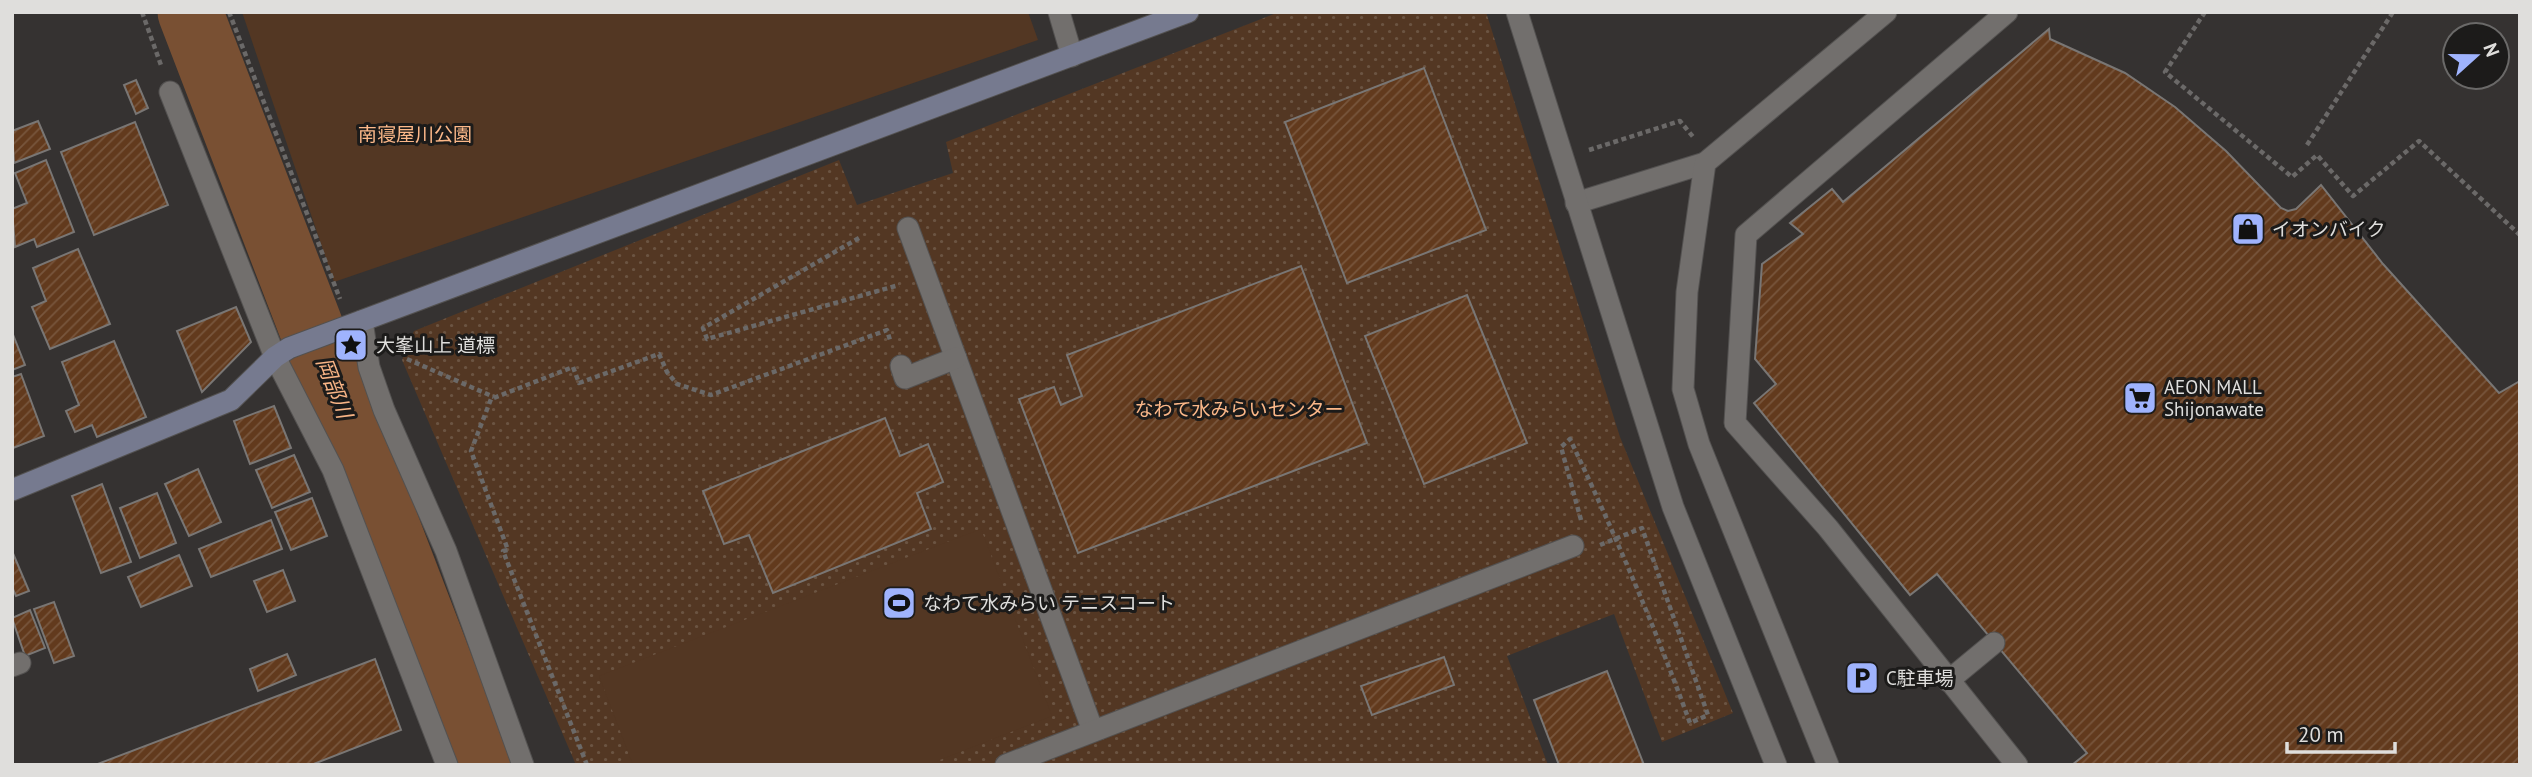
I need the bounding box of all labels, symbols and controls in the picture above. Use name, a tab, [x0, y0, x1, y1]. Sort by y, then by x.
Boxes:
north arrow	[2441, 21, 2511, 91]
text: N	[2478, 40, 2505, 60]
park label: 南寝屋川公園	[358, 122, 472, 146]
shop icon: イオンバイク	[2229, 210, 2267, 248]
place label: イオンバイク	[2272, 217, 2386, 241]
place icon: 大峯山上 道標	[332, 326, 370, 364]
place label: 大峯山上 道標	[376, 333, 495, 357]
water label: 岡部川	[311, 354, 359, 424]
place label: AEON MALL Shijonawate	[2164, 375, 2264, 421]
supermarket icon: AEON MALL Shijonawate	[2121, 379, 2159, 417]
park label: なわて水みらいセンター	[1134, 397, 1344, 421]
sports icon: なわて水みらい テニスコート	[880, 584, 918, 622]
place label: なわて水みらい テニスコート	[923, 591, 1175, 615]
parking icon: C駐車場	[1843, 659, 1881, 697]
place label: C駐車場	[1886, 666, 1954, 690]
scale bar	[2287, 710, 2396, 754]
text: 20 m	[2298, 721, 2344, 748]

